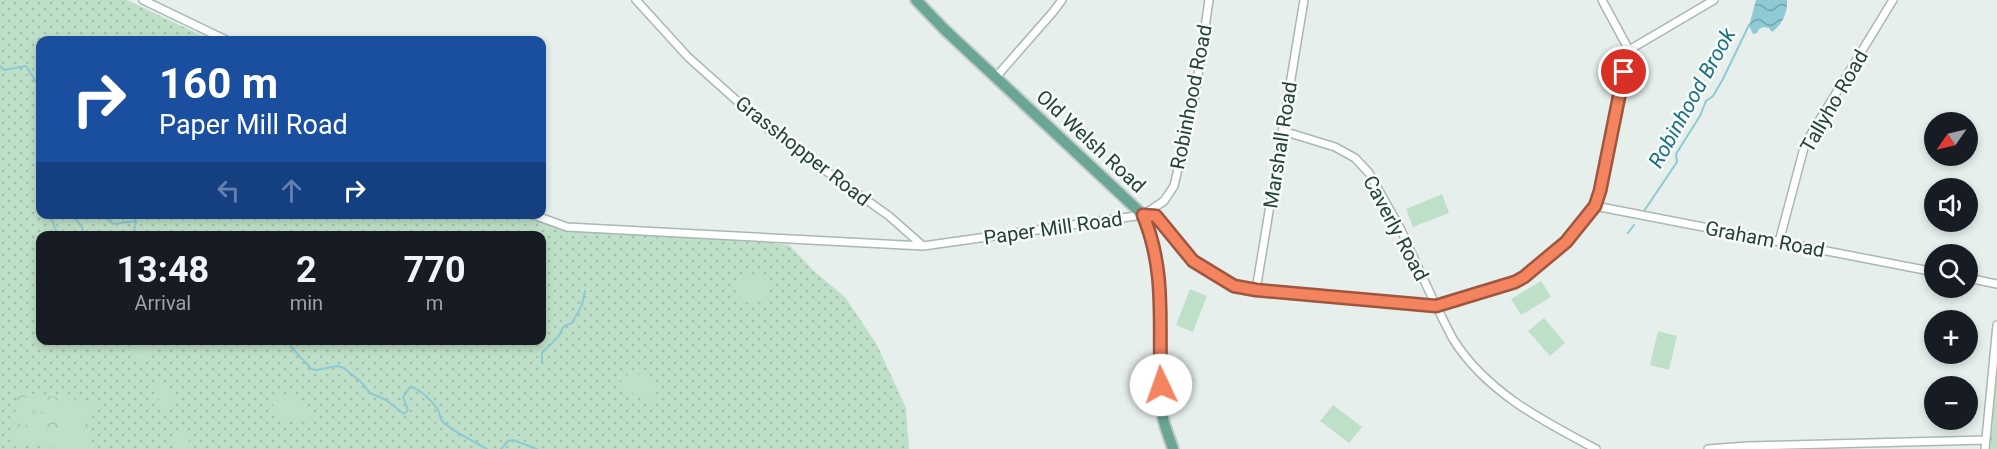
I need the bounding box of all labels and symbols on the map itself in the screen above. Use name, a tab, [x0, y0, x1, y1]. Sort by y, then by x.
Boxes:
street label: Robinhood Road	[1165, 23, 1217, 171]
water label: Robinhood Brook	[1644, 23, 1741, 172]
pin	[1598, 46, 1649, 97]
street label: Tallyho Road	[1795, 46, 1873, 156]
street label: Marshall Road	[1258, 80, 1302, 210]
street label: Old Welsh Road	[1032, 84, 1150, 198]
street label: Grasshopper Road	[731, 91, 875, 211]
north arrow	[1924, 112, 1978, 166]
street label: Caverly Road	[1358, 171, 1434, 285]
street label: Paper Mill Road	[982, 206, 1124, 250]
street label: Graham Road	[1703, 216, 1827, 262]
position arrow	[1129, 353, 1193, 417]

